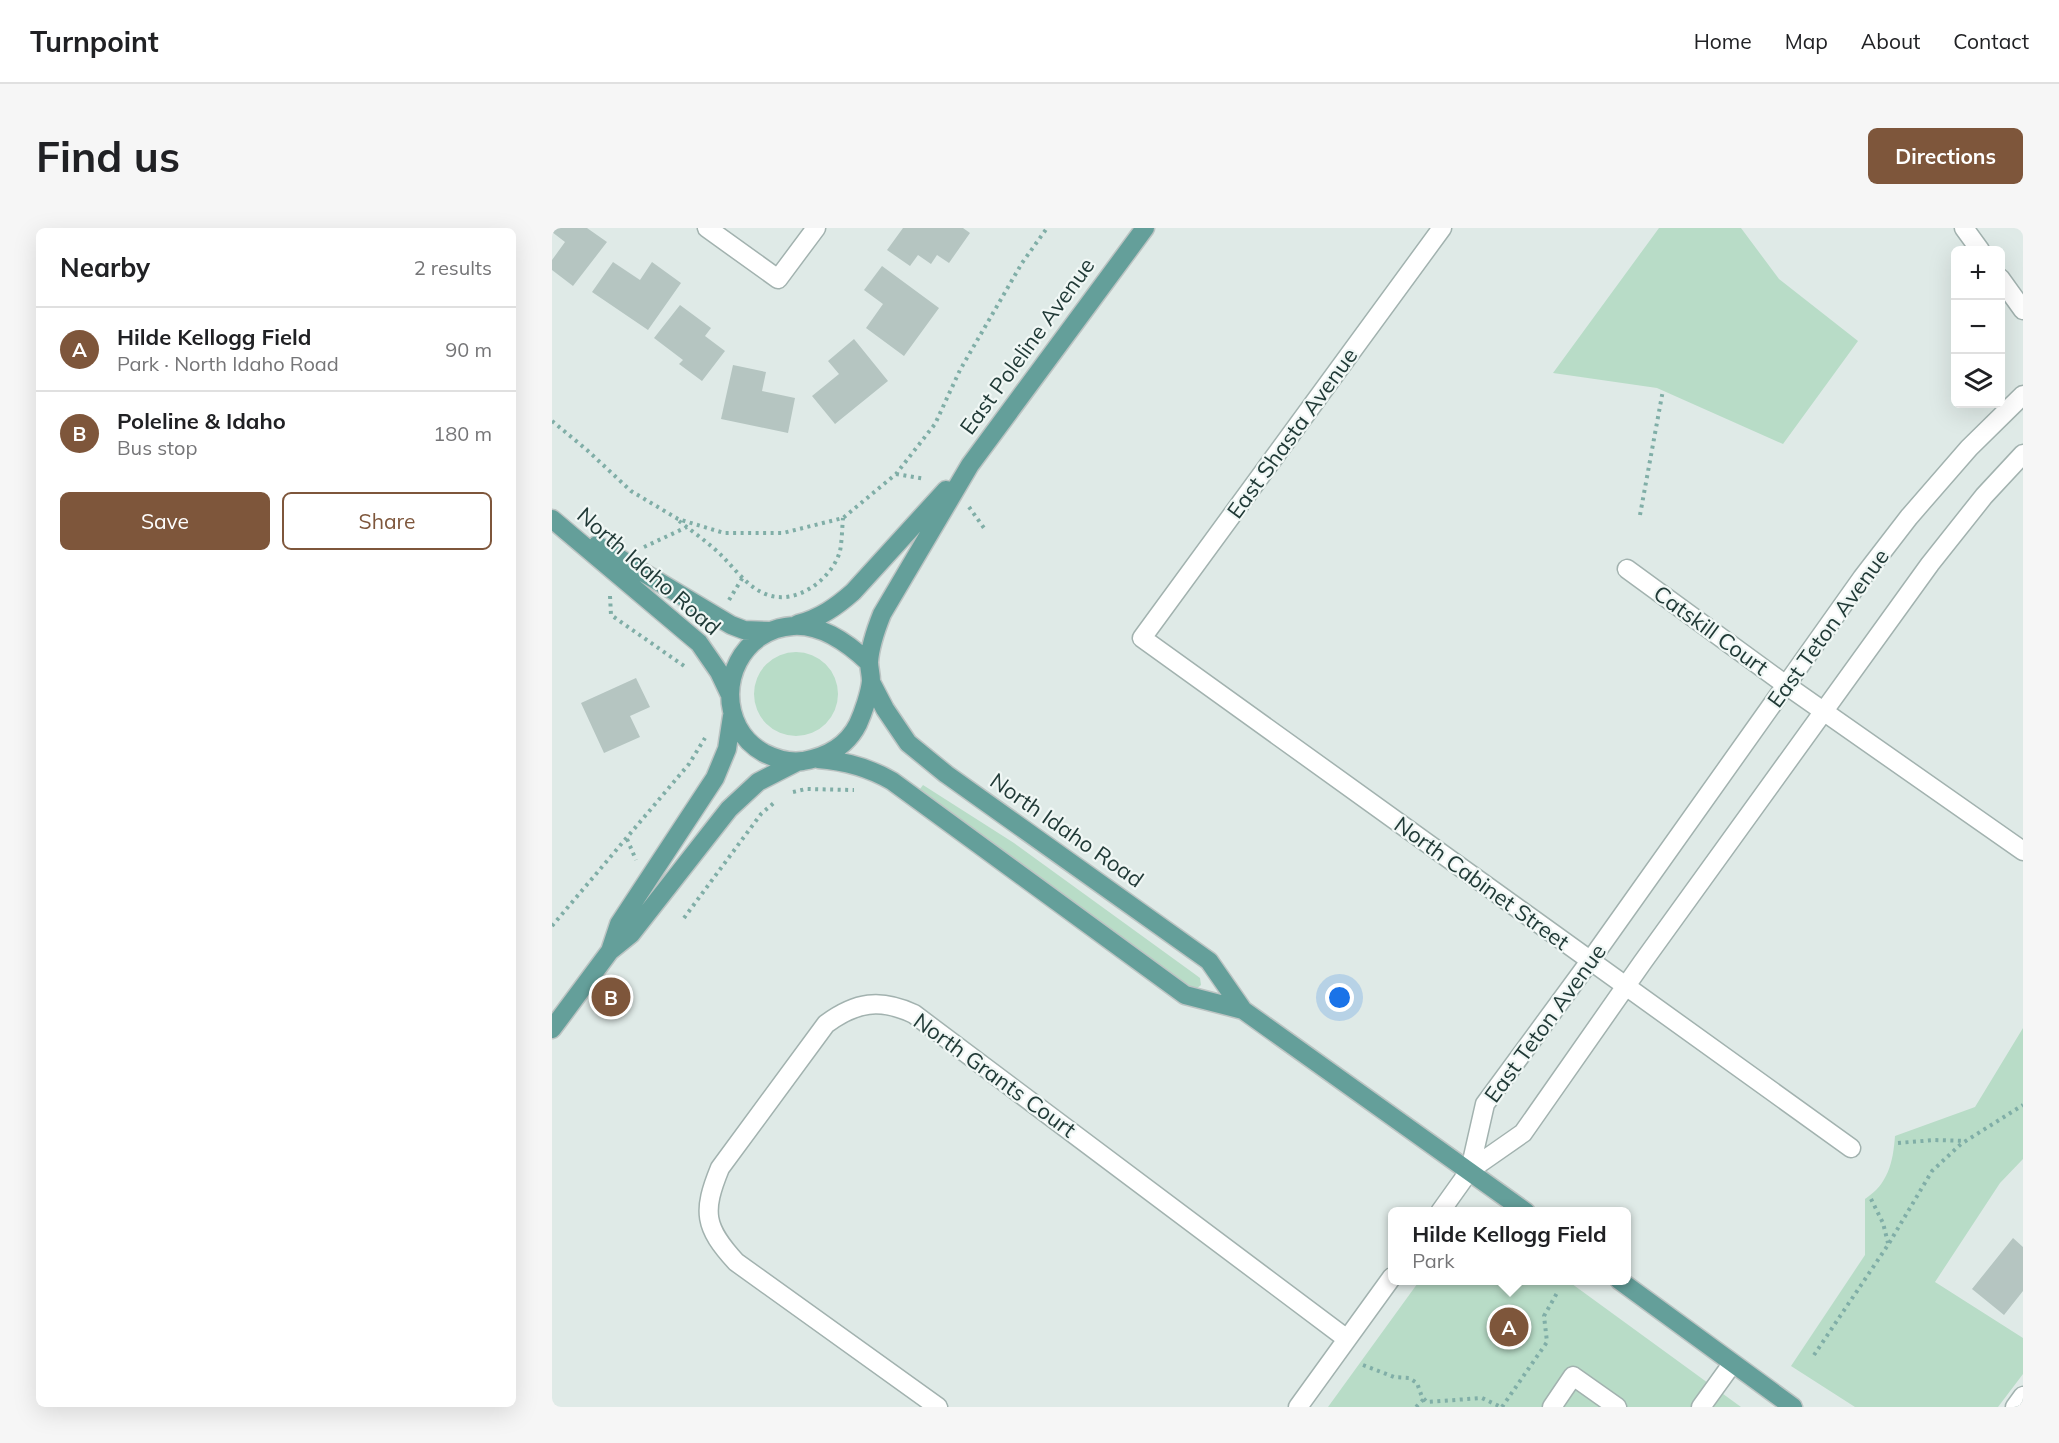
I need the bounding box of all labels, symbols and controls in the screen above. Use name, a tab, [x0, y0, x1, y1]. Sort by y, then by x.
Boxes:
text: Turnpoint	[30, 24, 159, 59]
text: Home	[1694, 28, 1752, 54]
text: Map	[1785, 28, 1828, 54]
text: About	[1861, 28, 1920, 54]
text: Contact	[1953, 28, 2029, 54]
button: Directions	[1868, 128, 2023, 184]
text: Find us	[36, 130, 180, 183]
map controls	[1951, 246, 2005, 408]
button: +	[1951, 246, 2005, 300]
text: Nearby	[60, 251, 150, 284]
street label: East Poleline Avenue	[954, 252, 1100, 440]
text: 2 results	[414, 255, 492, 280]
button: −	[1951, 300, 2005, 354]
text: Hilde Kellogg Field	[117, 323, 311, 351]
text: A	[72, 337, 87, 362]
text: 90 m	[445, 337, 492, 362]
street label: East Shasta Avenue	[1221, 342, 1363, 524]
text: Park · North Idaho Road	[117, 351, 339, 376]
button: layers	[1951, 354, 2005, 408]
text: Poleline & Idaho	[117, 407, 286, 435]
text: B	[73, 421, 86, 446]
text: 180 m	[433, 421, 492, 446]
text: Bus stop	[117, 435, 197, 460]
button: Save	[60, 492, 270, 550]
button: Share	[282, 492, 492, 550]
street label: North Idaho Road	[571, 501, 727, 641]
street label: East Teton Avenue	[1761, 543, 1895, 713]
street label: Catskill Court	[1648, 579, 1774, 681]
street label: North Idaho Road	[985, 767, 1149, 893]
street label: North Cabinet Street	[1389, 810, 1575, 956]
street label: East Teton Avenue	[1478, 938, 1612, 1108]
pin: B	[592, 974, 630, 1020]
your location	[1325, 983, 1354, 1012]
street label: North Grants Court	[908, 1007, 1082, 1144]
popup	[1388, 1207, 1631, 1285]
text: Hilde Kellogg Field	[1412, 1220, 1607, 1248]
text: Park	[1412, 1248, 1454, 1273]
pin: A	[1490, 1304, 1528, 1350]

